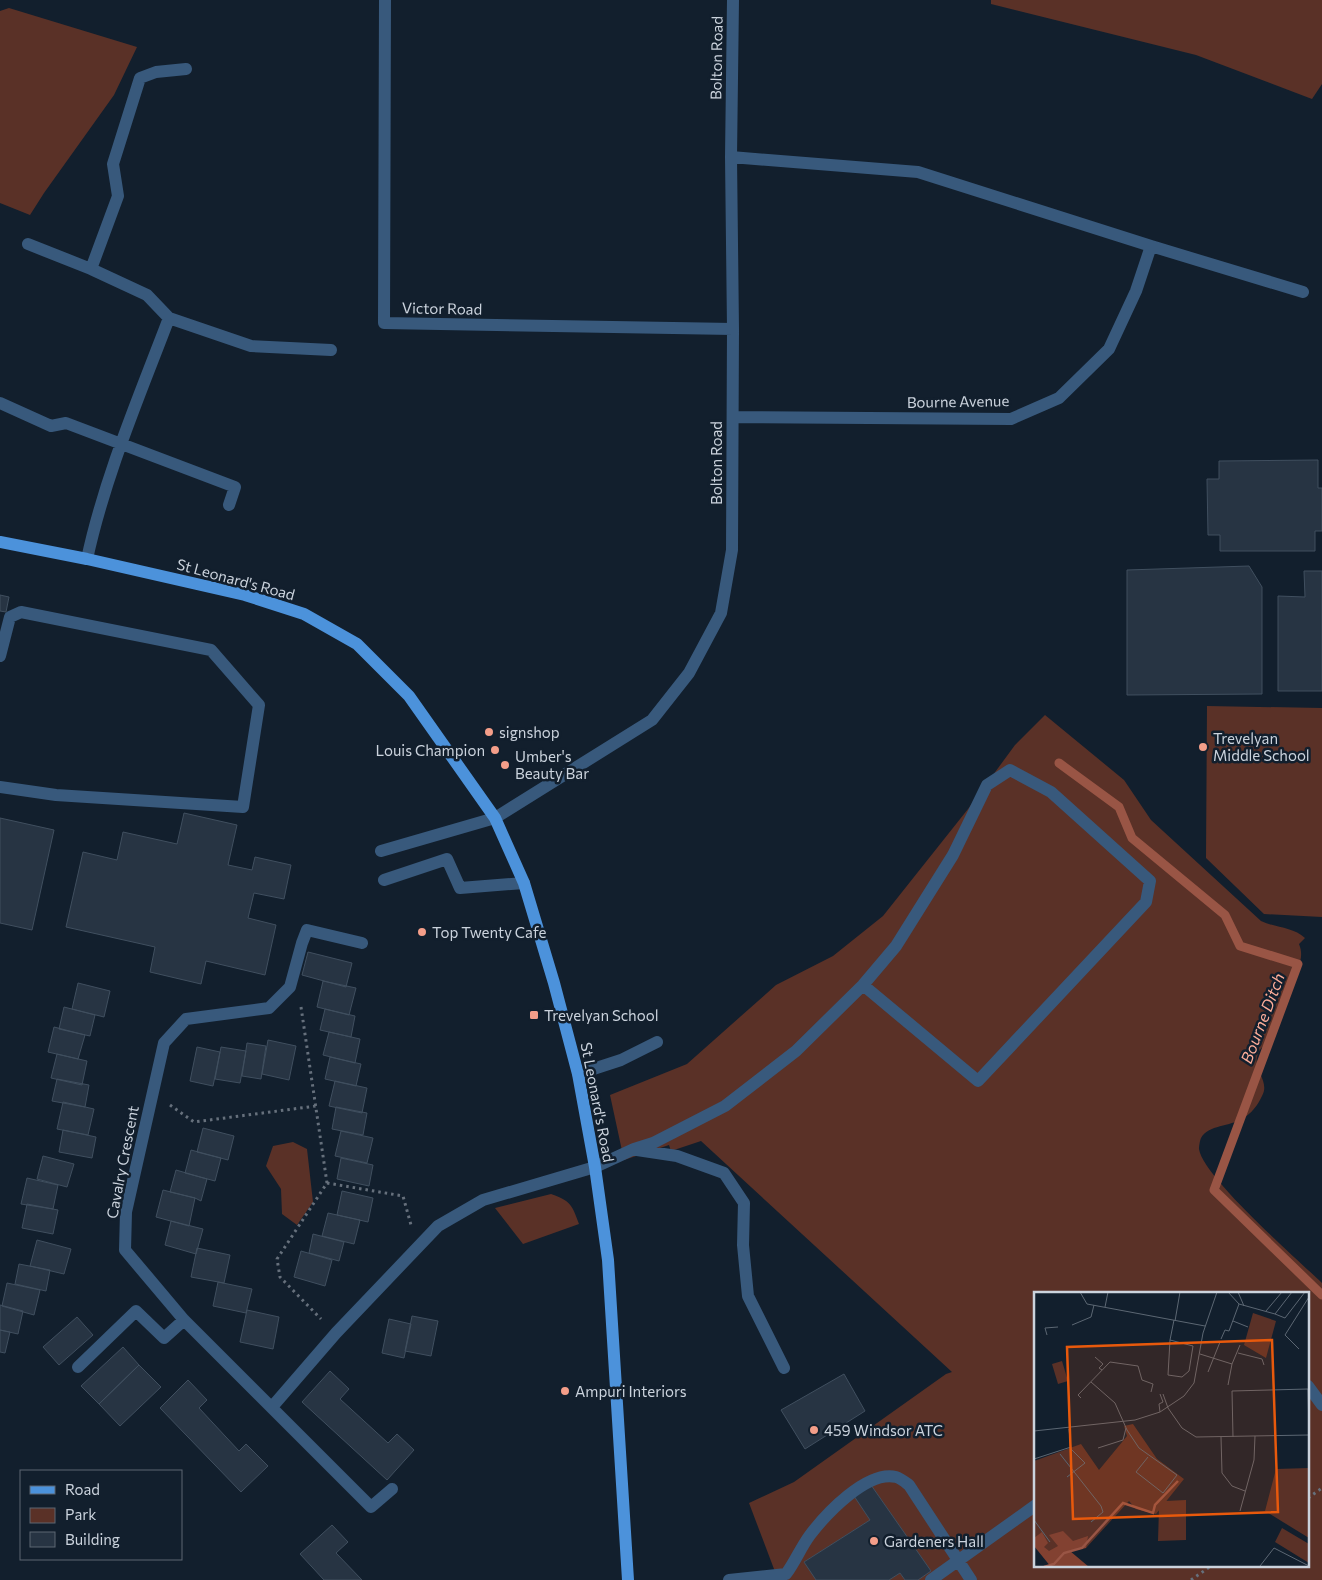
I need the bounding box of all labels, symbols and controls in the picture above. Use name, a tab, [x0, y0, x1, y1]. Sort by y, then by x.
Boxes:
street label: Bolton Road	[706, 16, 726, 100]
street label: Victor Road	[402, 298, 482, 318]
street label: Bourne Avenue	[907, 391, 1009, 411]
street label: Bolton Road	[707, 421, 725, 505]
street label: St Leonard's Road	[175, 555, 297, 603]
place label: signshop	[499, 723, 560, 741]
marker: signshop	[483, 726, 495, 738]
place label: Trevelyan Middle School	[1213, 729, 1310, 764]
place label: Louis Champion	[375, 741, 485, 759]
marker: Trevelyan Middle School	[1197, 741, 1209, 753]
marker: Louis Champion	[489, 744, 501, 756]
place label: Umber's Beauty Bar	[515, 747, 589, 782]
marker: Umber's Beauty Bar	[499, 759, 511, 771]
place label: Top Twenty Cafe	[432, 923, 547, 941]
marker: Top Twenty Cafe	[416, 926, 428, 938]
water label: Bourne Ditch	[1236, 970, 1288, 1066]
place label: Trevelyan School	[544, 1006, 658, 1024]
marker: Trevelyan School	[528, 1009, 540, 1021]
street label: St Leonard's Road	[578, 1041, 618, 1163]
street label: Cavalry Crescent	[102, 1104, 142, 1220]
inset map	[1034, 1292, 1310, 1568]
place label: Ampuri Interiors	[575, 1382, 687, 1400]
marker: Ampuri Interiors	[559, 1385, 571, 1397]
place label: 459 Windsor ATC	[824, 1421, 943, 1439]
marker: 459 Windsor ATC	[808, 1424, 820, 1436]
legend	[20, 1470, 182, 1560]
text: Road	[65, 1480, 100, 1498]
text: Park	[65, 1505, 96, 1523]
text: Building	[65, 1530, 120, 1548]
place label: Gardeners Hall	[884, 1532, 984, 1550]
marker: Gardeners Hall	[868, 1535, 880, 1547]

